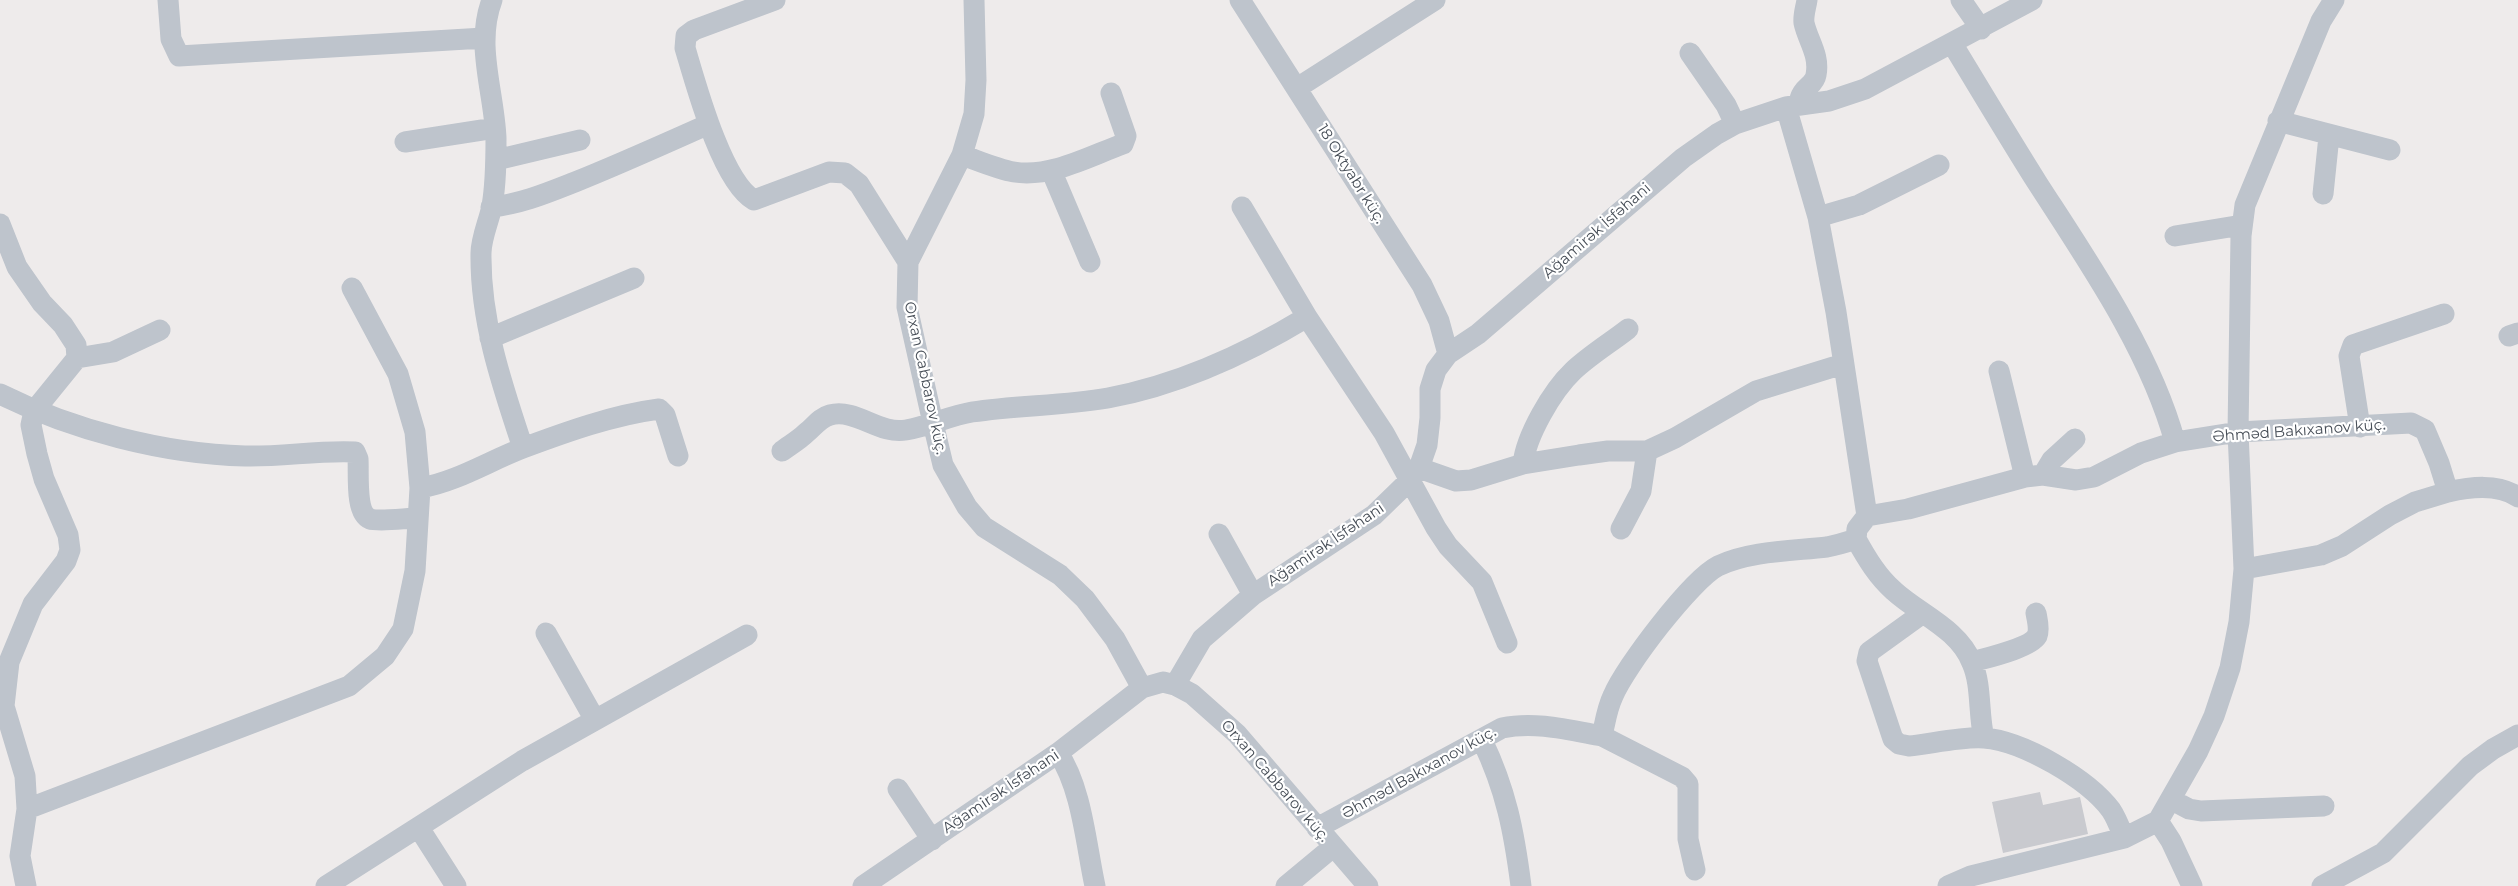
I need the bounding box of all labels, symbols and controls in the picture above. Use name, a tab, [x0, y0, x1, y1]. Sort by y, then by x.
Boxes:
street label: 18 Oktyabr küç.	[1313, 121, 1389, 227]
street label: Ağamirək İsfəhani	[1540, 179, 1654, 283]
street label: Orxan Cabbarov küç.	[900, 300, 950, 456]
street label: Əhməd Bakıxanov küç.	[2212, 416, 2386, 446]
street label: Ağamirək İsfəhani	[1264, 499, 1388, 591]
street label: Orxan Cabbarov küç.	[1217, 716, 1333, 846]
street label: Əhməd Bakıxanov küç.	[1339, 723, 1499, 823]
street label: Ağamirək İsfəhani	[939, 746, 1063, 838]

